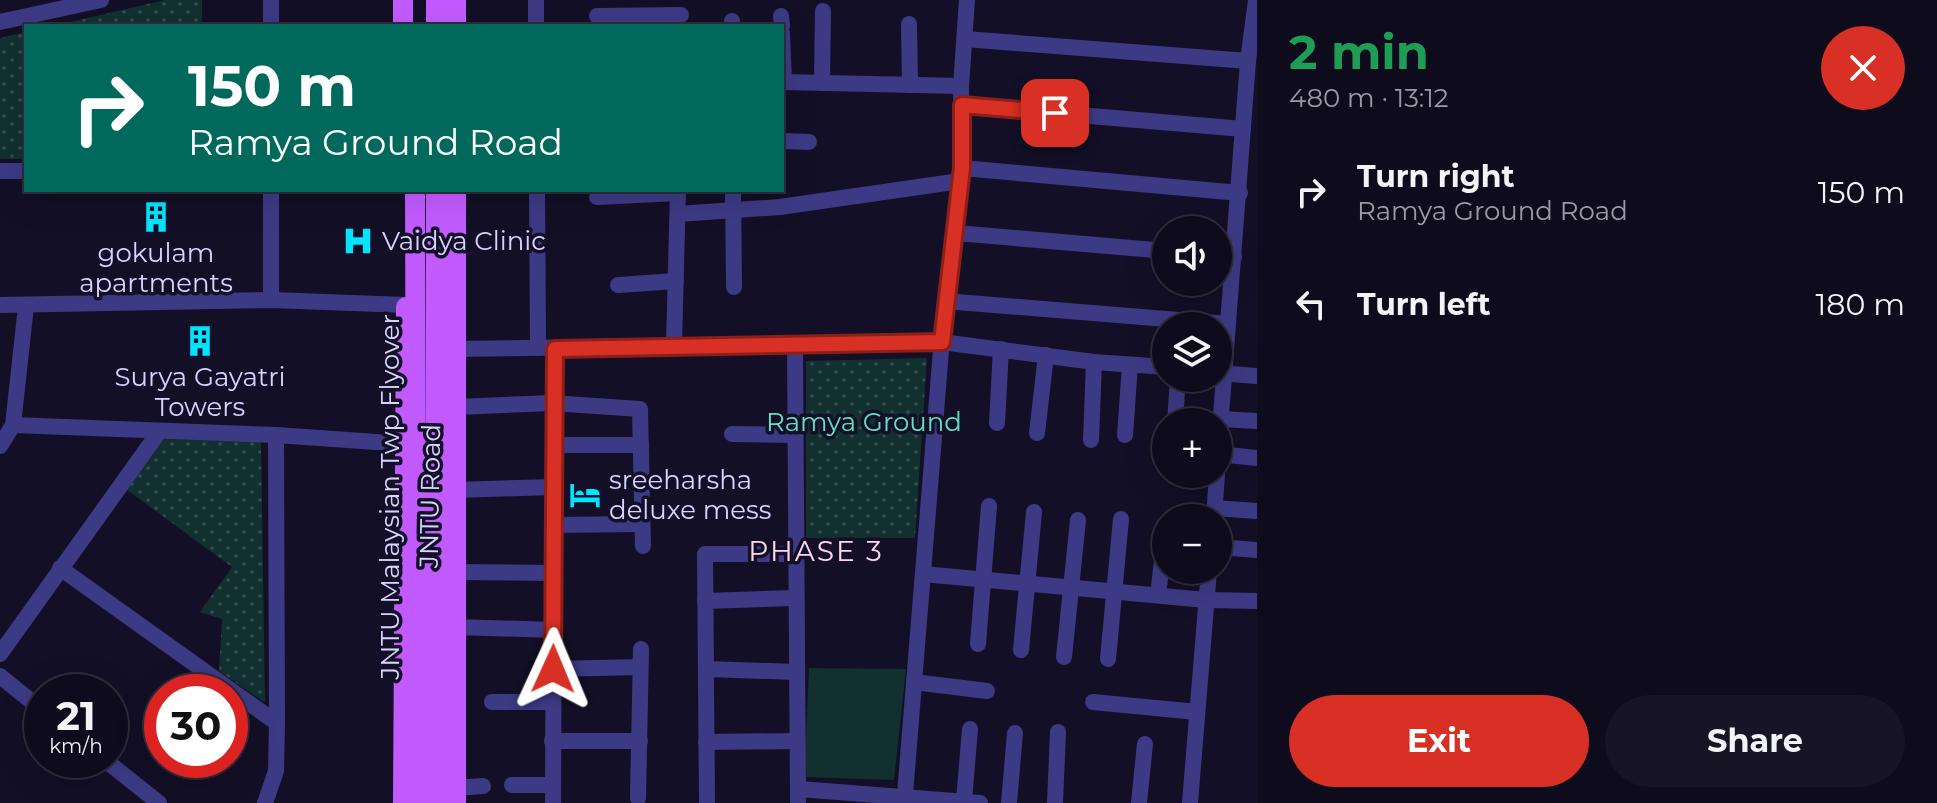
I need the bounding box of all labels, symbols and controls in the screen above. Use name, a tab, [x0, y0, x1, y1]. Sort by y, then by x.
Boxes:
text: 2 min	[1289, 23, 1429, 81]
button: close	[1821, 26, 1905, 110]
text: 150 m	[188, 52, 356, 120]
icon: right	[56, 56, 160, 160]
pin	[1021, 79, 1089, 147]
text: 480 m · 13:12	[1289, 82, 1449, 114]
icon: arrive	[1033, 91, 1077, 135]
text: Ramya Ground Road	[188, 120, 563, 164]
text: Turn right	[1357, 158, 1514, 195]
icon: right	[1289, 170, 1333, 214]
text: 150 m	[1818, 174, 1905, 211]
text: Ramya Ground Road	[1357, 195, 1628, 227]
building icon: gokulam apartments	[139, 200, 173, 234]
map controls	[1152, 216, 1232, 584]
button: sound	[1152, 216, 1232, 296]
hospital icon: Vaidya Clinic	[341, 224, 375, 258]
place label: Vaidya Clinic	[382, 225, 546, 257]
place label: gokulam apartments	[79, 237, 233, 299]
icon: left	[1289, 282, 1333, 326]
text: Turn left	[1357, 286, 1490, 323]
text: 180 m	[1815, 286, 1905, 323]
button: layers	[1152, 312, 1232, 392]
street label: JNTU Malaysian Twp Flyover	[374, 314, 406, 681]
building icon: Surya Gayatri Towers	[183, 324, 217, 358]
place label: Surya Gayatri Towers	[114, 361, 286, 423]
park label: Ramya Ground	[766, 406, 962, 438]
button: +	[1152, 408, 1232, 488]
street label: JNTU Road	[413, 424, 447, 569]
place label: sreeharsha deluxe mess	[609, 464, 771, 526]
hotel icon: sreeharsha deluxe mess	[568, 478, 602, 512]
button: −	[1152, 504, 1232, 584]
district label: PHASE 3	[748, 534, 884, 568]
position arrow	[511, 627, 595, 711]
speed limit sign: 30	[144, 674, 248, 778]
text: 21	[56, 691, 96, 740]
button: Exit	[1289, 695, 1589, 787]
button: Share	[1605, 695, 1905, 787]
text: km/h	[49, 734, 103, 758]

